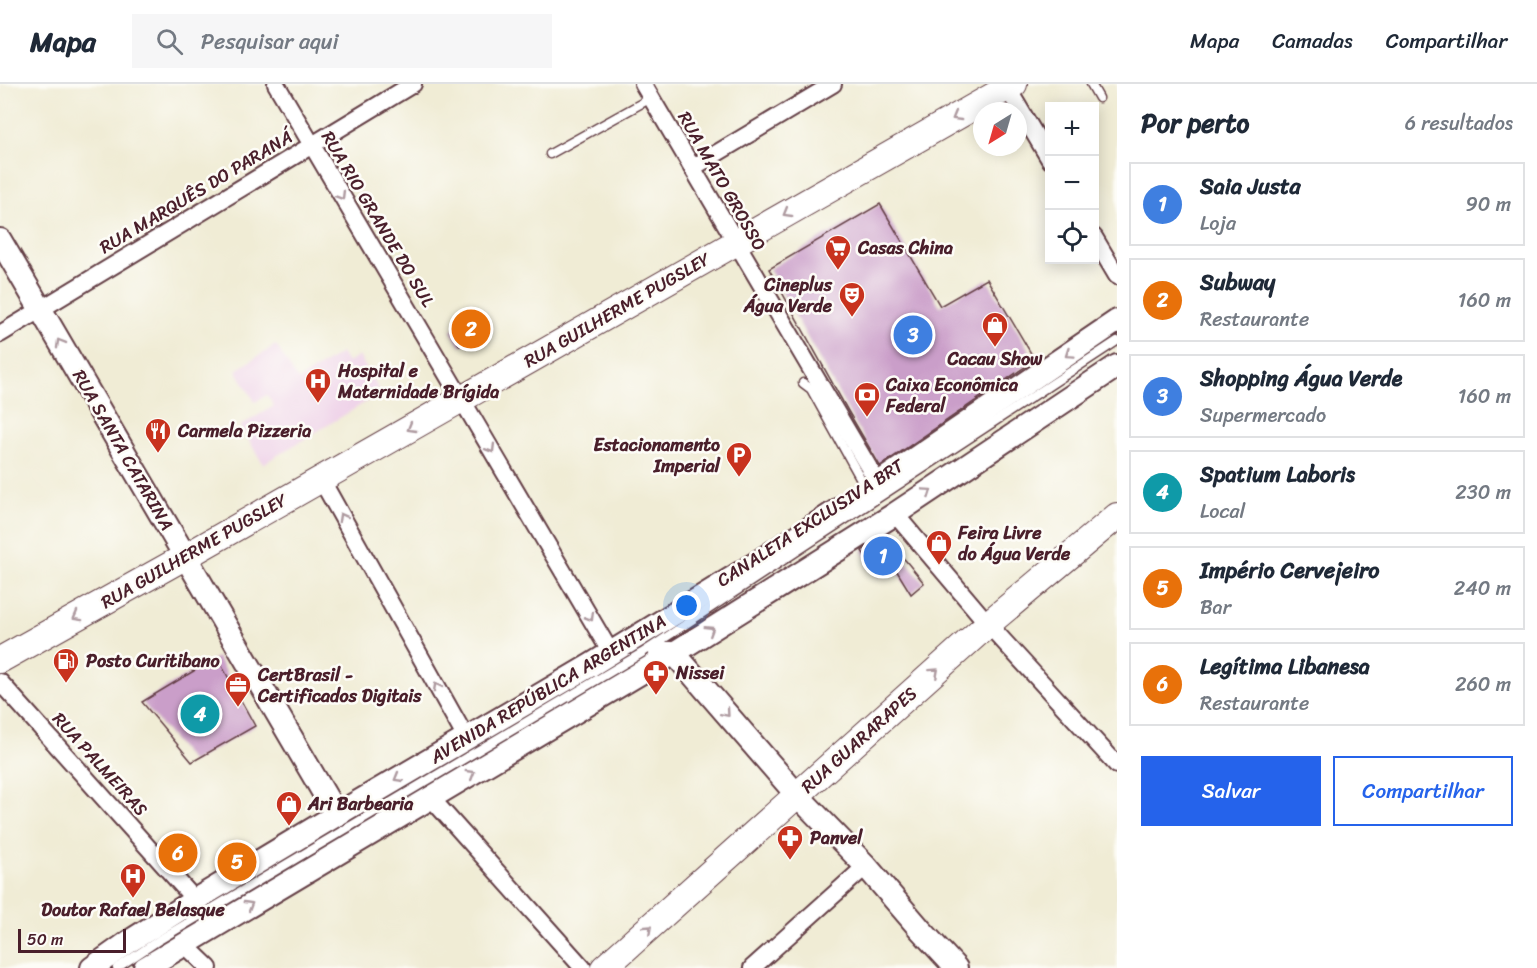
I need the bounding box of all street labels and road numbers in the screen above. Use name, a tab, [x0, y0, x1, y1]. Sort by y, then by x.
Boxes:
street label: RUA MATO GROSSO	[669, 105, 775, 257]
street label: RUA MARQUÊS DO PARANÁ	[93, 120, 301, 263]
street label: RUA RIO GRANDE DO SUL	[312, 124, 444, 314]
street label: RUA GUILHERME PUGSLEY	[518, 243, 717, 377]
street label: RUA SANTA CATARINA	[64, 363, 182, 537]
street label: CANALETA EXCLUSIVA BRT	[710, 450, 911, 596]
street label: RUA GUILHERME PUGSLEY	[95, 484, 294, 618]
street label: AVENIDA REPÚBLICA ARGENTINA	[423, 606, 672, 773]
street label: RUA GUARARAPES	[793, 678, 925, 801]
street label: RUA PALMEIRAS	[44, 704, 156, 824]

